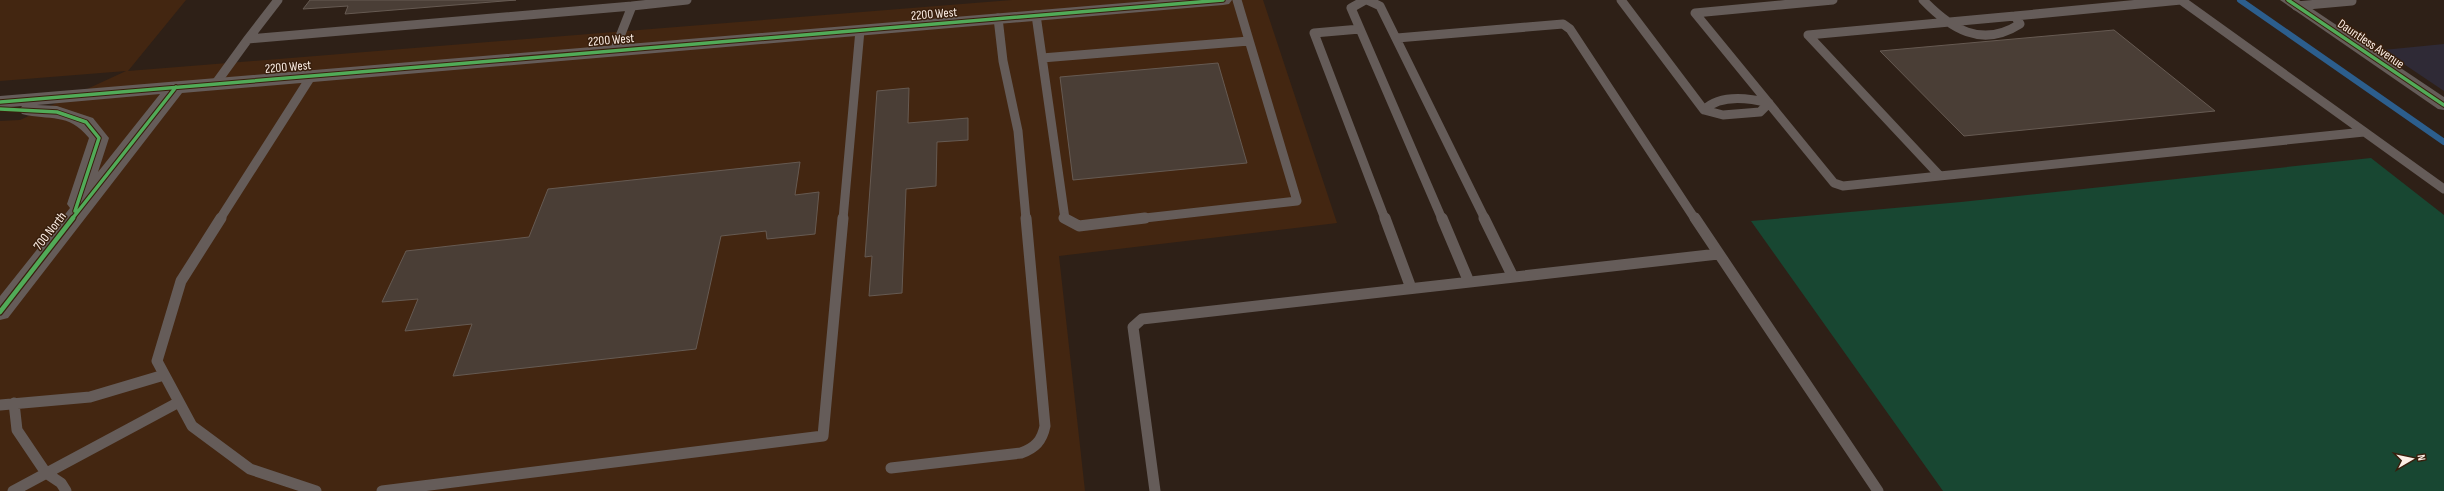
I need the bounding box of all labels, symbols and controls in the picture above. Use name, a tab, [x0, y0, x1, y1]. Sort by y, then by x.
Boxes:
street label: 2200 West	[910, 4, 958, 24]
street label: Dauntless Avenue	[2335, 16, 2407, 72]
street label: 2200 West	[587, 30, 635, 50]
street label: 2200 West	[264, 57, 312, 77]
street label: 700 North	[30, 209, 70, 253]
north arrow	[2392, 439, 2432, 479]
text: N	[2415, 454, 2428, 462]

